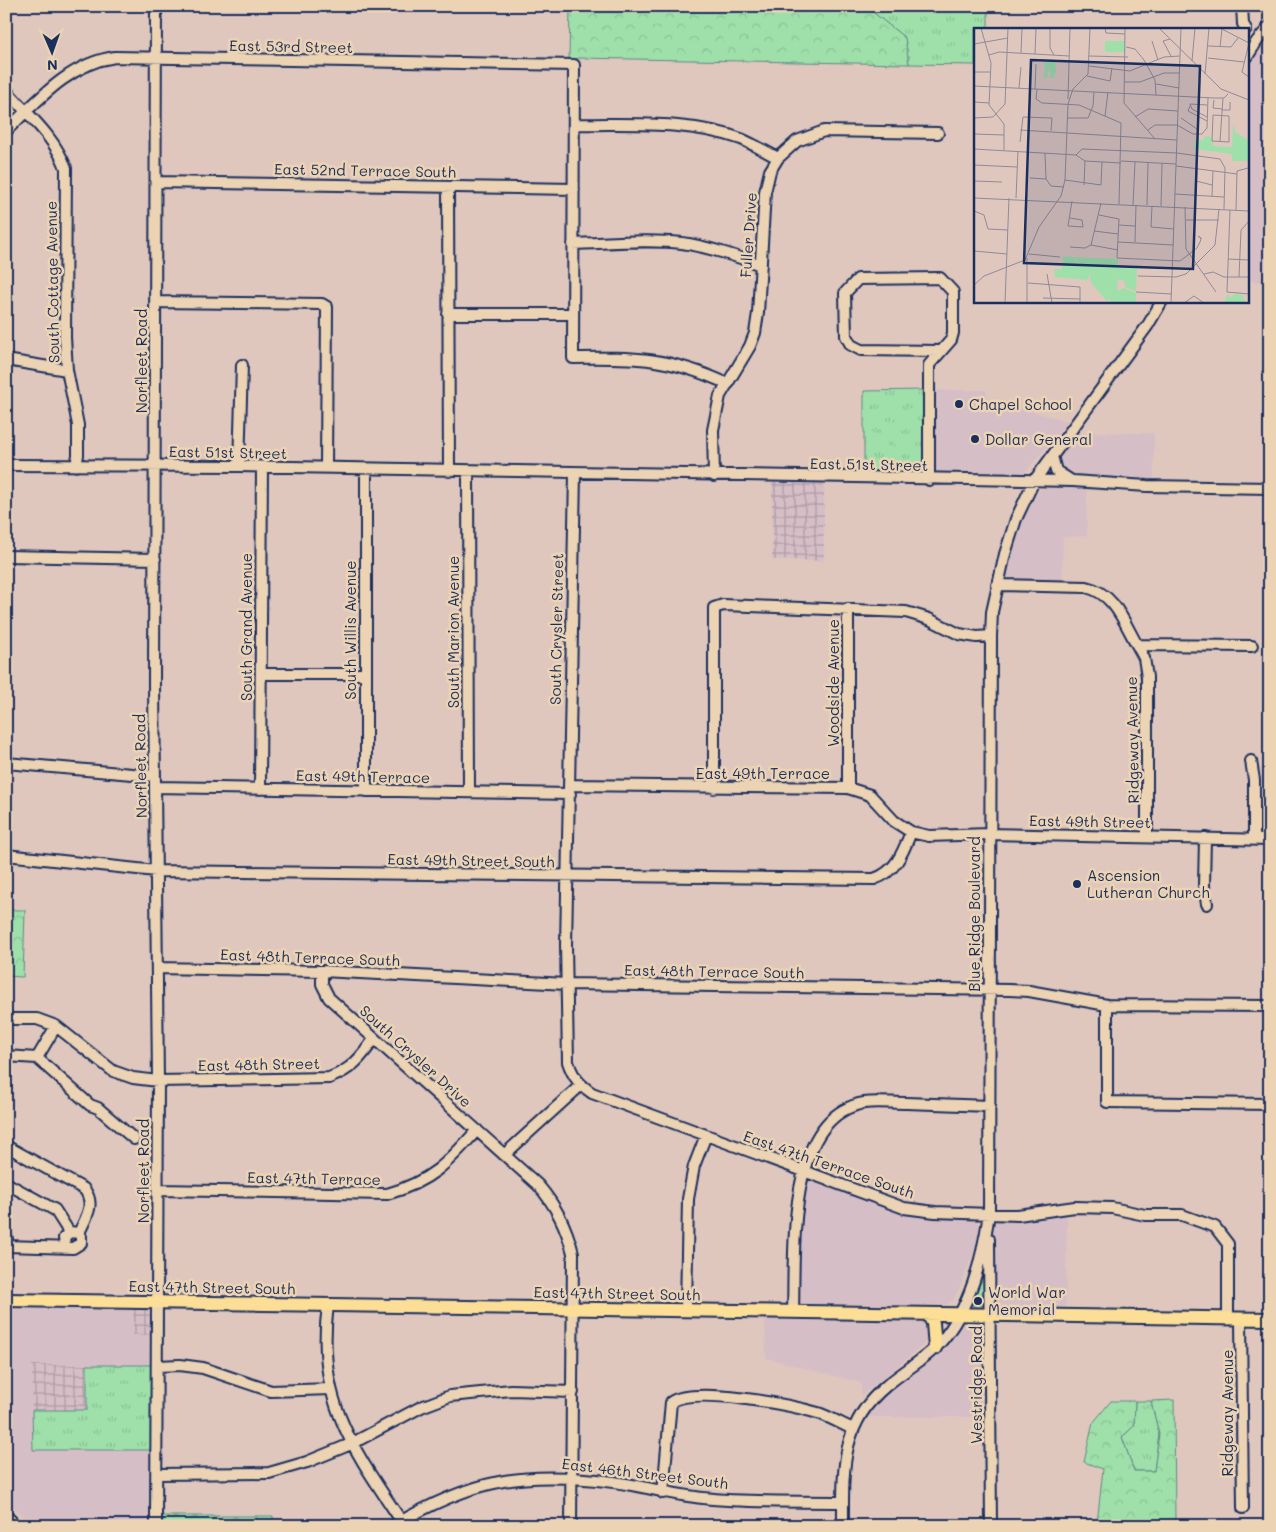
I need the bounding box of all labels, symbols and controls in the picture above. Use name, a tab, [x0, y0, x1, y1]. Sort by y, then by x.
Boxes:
north arrow	[28, 28, 78, 78]
inset map	[974, 28, 1248, 302]
street label: East 53rd Street	[229, 35, 353, 57]
text: N	[47, 56, 58, 75]
street label: East 52nd Terrace South	[274, 158, 456, 182]
street label: Fuller Drive	[735, 192, 761, 278]
street label: South Cottage Avenue	[41, 201, 63, 363]
street label: Norfleet Road	[131, 309, 151, 413]
place label: Chapel School	[969, 394, 1072, 414]
marker: Chapel School	[953, 398, 965, 410]
place label: Dollar General	[985, 429, 1092, 449]
marker: Dollar General	[969, 433, 981, 445]
street label: East 51st Street	[169, 441, 287, 463]
street label: East 51st Street	[810, 453, 928, 475]
street label: South Grand Avenue	[236, 553, 256, 701]
street label: South Crysler Street	[545, 553, 567, 705]
street label: South Marion Avenue	[443, 556, 463, 708]
street label: South Willis Avenue	[340, 560, 360, 700]
street label: Woodside Avenue	[823, 619, 843, 747]
street label: Ridgeway Avenue	[1121, 676, 1143, 804]
street label: Norfleet Road	[129, 714, 151, 818]
street label: East 49th Terrace	[696, 763, 830, 783]
street label: East 49th Terrace	[296, 765, 430, 787]
street label: East 49th Street	[1029, 810, 1151, 832]
street label: Blue Ridge Boulevard	[964, 836, 984, 992]
street label: East 49th Street South	[387, 849, 555, 871]
place label: Ascension Lutheran Church	[1087, 865, 1210, 902]
marker: Ascension Lutheran Church	[1071, 878, 1083, 890]
street label: East 48th Terrace South	[220, 944, 400, 970]
street label: East 48th Terrace South	[624, 959, 804, 983]
street label: South Crysler Drive	[356, 1000, 476, 1112]
street label: East 48th Street	[198, 1053, 320, 1075]
street label: Norfleet Road	[133, 1119, 153, 1223]
street label: East 47th Terrace South	[741, 1125, 917, 1203]
street label: East 47th Terrace	[247, 1167, 381, 1189]
street label: East 47th Street South	[128, 1276, 296, 1298]
street label: East 47th Street South	[533, 1282, 701, 1304]
place label: World War Memorial	[988, 1282, 1066, 1319]
marker: World War Memorial	[972, 1295, 984, 1307]
street label: Westridge Road	[966, 1326, 986, 1444]
street label: Ridgeway Avenue	[1217, 1349, 1237, 1477]
street label: East 46th Street South	[561, 1453, 729, 1493]

